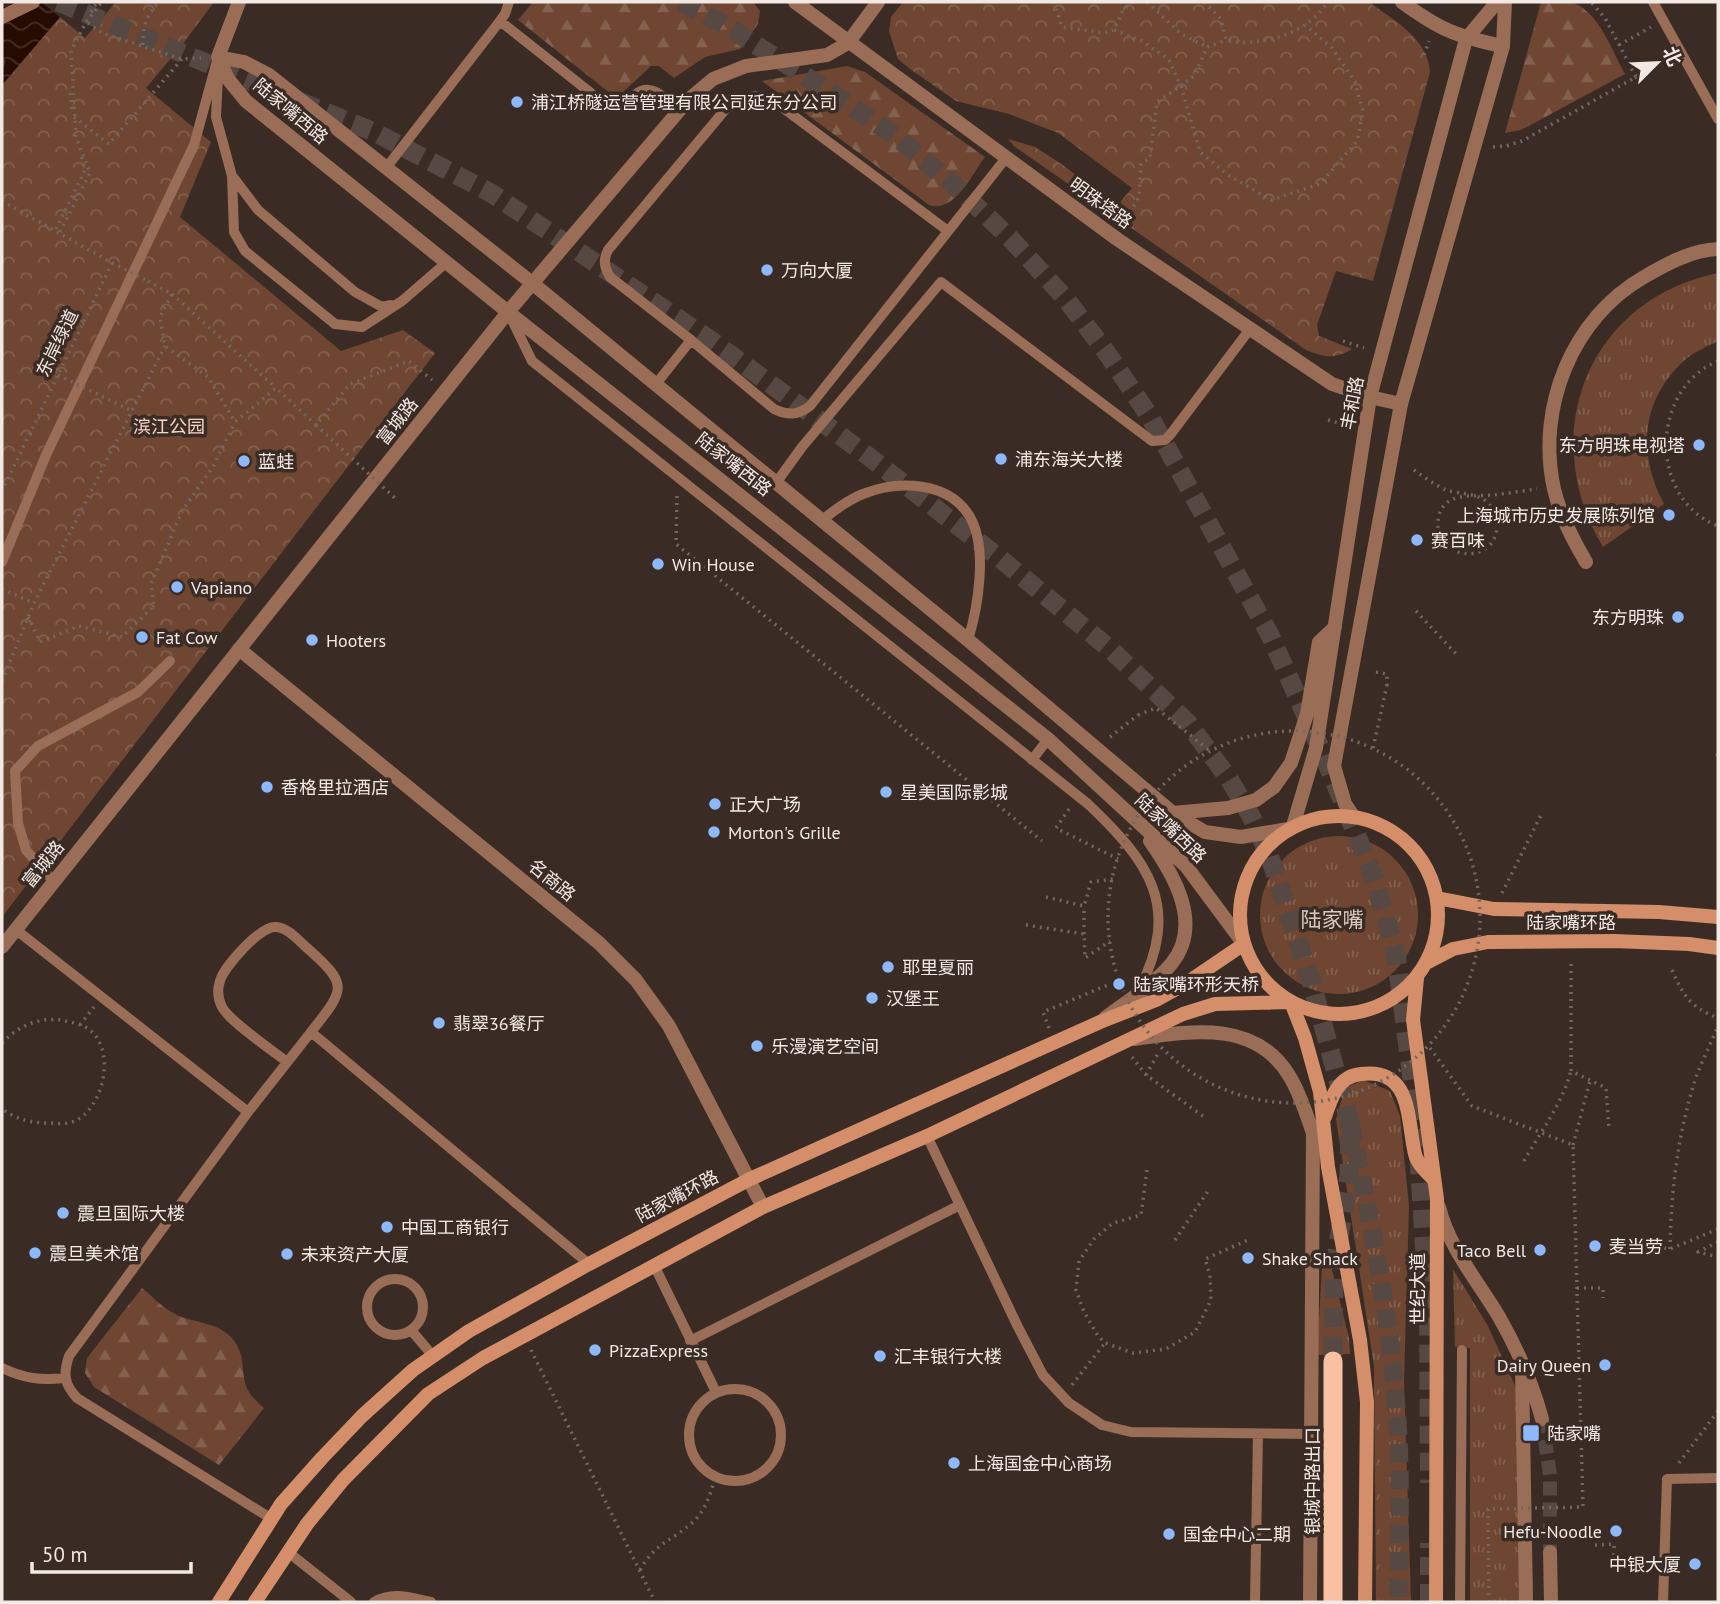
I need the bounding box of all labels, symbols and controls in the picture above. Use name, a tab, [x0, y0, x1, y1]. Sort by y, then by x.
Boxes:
north arrow	[1622, 28, 1692, 98]
text: 北	[1658, 43, 1687, 70]
street label: 陆家嘴西路	[249, 73, 333, 149]
place label: 浦江桥隧运营管理有限公司延东分公司	[531, 91, 837, 114]
marker: 浦江桥隧运营管理有限公司延东分公司	[509, 94, 525, 110]
street label: 明珠塔路	[1065, 173, 1137, 233]
place label: 万向大厦	[781, 259, 853, 282]
marker: 万向大厦	[759, 262, 775, 278]
street label: 东岸绿道	[31, 306, 83, 380]
street label: 丰和路	[1336, 374, 1368, 432]
street label: 富城路	[371, 393, 423, 449]
park label: 滨江公园	[133, 415, 205, 438]
street label: 陆家嘴西路	[691, 427, 777, 501]
place label: 东方明珠电视塔	[1559, 434, 1685, 457]
marker: 东方明珠电视塔	[1691, 437, 1707, 453]
place label: 浦东海关大楼	[1015, 448, 1123, 471]
place label: 蓝蛙	[258, 450, 294, 473]
marker: 浦东海关大楼	[993, 451, 1009, 467]
marker: 蓝蛙	[236, 453, 252, 469]
place label: 上海城市历史发展陈列馆	[1457, 504, 1655, 527]
marker: 上海城市历史发展陈列馆	[1661, 507, 1677, 523]
place label: 赛百味	[1431, 529, 1485, 552]
marker: 赛百味	[1409, 532, 1425, 548]
place label: Win House	[672, 553, 755, 576]
marker: Win House	[650, 556, 666, 572]
place label: Vapiano	[190, 576, 252, 599]
marker: Vapiano	[169, 579, 185, 595]
place label: 东方明珠	[1592, 606, 1664, 629]
marker: 东方明珠	[1670, 609, 1686, 625]
place label: Fat Cow	[156, 626, 218, 649]
marker: Fat Cow	[134, 629, 150, 645]
place label: Hooters	[326, 629, 386, 652]
marker: Hooters	[304, 632, 320, 648]
place label: 香格里拉酒店	[281, 776, 389, 799]
marker: 香格里拉酒店	[259, 779, 275, 795]
place label: 星美国际影城	[900, 781, 1008, 804]
marker: 星美国际影城	[878, 784, 894, 800]
street label: 陆家嘴西路	[1131, 788, 1211, 868]
place label: 正大广场	[729, 793, 801, 816]
marker: 正大广场	[707, 796, 723, 812]
place label: Morton's Grille	[728, 821, 841, 844]
marker: Morton's Grille	[706, 824, 722, 840]
street label: 富城路	[17, 836, 69, 892]
street label: 名商路	[524, 854, 580, 906]
district label: 陆家嘴	[1301, 906, 1364, 933]
street label: 陆家嘴环路	[1526, 911, 1616, 934]
place label: 耶里夏丽	[902, 956, 974, 979]
marker: 耶里夏丽	[880, 959, 896, 975]
place label: 陆家嘴环形天桥	[1133, 973, 1259, 996]
marker: 陆家嘴环形天桥	[1111, 976, 1127, 992]
place label: 汉堡王	[886, 987, 940, 1010]
marker: 汉堡王	[864, 990, 880, 1006]
place label: 翡翠36餐厅	[453, 1012, 545, 1035]
marker: 翡翠36餐厅	[431, 1015, 447, 1031]
place label: 乐漫演艺空间	[771, 1035, 879, 1058]
marker: 乐漫演艺空间	[749, 1038, 765, 1054]
street label: 陆家嘴环路	[632, 1165, 722, 1227]
place label: 震旦国际大楼	[77, 1202, 185, 1225]
marker: 震旦国际大楼	[55, 1205, 71, 1221]
place label: 中国工商银行	[401, 1216, 509, 1239]
marker: 中国工商银行	[379, 1219, 395, 1235]
place label: 麦当劳	[1609, 1235, 1663, 1258]
marker: 麦当劳	[1587, 1238, 1603, 1254]
place label: Taco Bell	[1457, 1239, 1527, 1262]
place label: 震旦美术馆	[49, 1242, 139, 1265]
marker: Taco Bell	[1532, 1242, 1548, 1258]
place label: 未来资产大厦	[301, 1243, 409, 1266]
marker: 震旦美术馆	[27, 1245, 43, 1261]
marker: 未来资产大厦	[279, 1246, 295, 1262]
place label: Shake Shack	[1262, 1247, 1358, 1270]
marker: Shake Shack	[1240, 1250, 1256, 1266]
street label: 世纪大道	[1406, 1253, 1429, 1325]
place label: PizzaExpress	[609, 1339, 708, 1362]
marker: PizzaExpress	[587, 1342, 603, 1358]
place label: 汇丰银行大楼	[894, 1345, 1002, 1368]
marker: 汇丰银行大楼	[872, 1348, 888, 1364]
place label: Dairy Queen	[1497, 1354, 1591, 1377]
marker: Dairy Queen	[1597, 1357, 1613, 1373]
place label: 陆家嘴	[1547, 1422, 1601, 1445]
marker: 陆家嘴	[1521, 1423, 1541, 1443]
street label: 银城中路出口	[1301, 1427, 1324, 1535]
place label: 上海国金中心商场	[968, 1452, 1112, 1475]
marker: 上海国金中心商场	[946, 1455, 962, 1471]
place label: Hefu-Noodle	[1503, 1520, 1602, 1543]
place label: 国金中心二期	[1183, 1523, 1291, 1546]
marker: Hefu-Noodle	[1608, 1523, 1624, 1539]
marker: 国金中心二期	[1161, 1526, 1177, 1542]
scale bar	[32, 1530, 191, 1574]
text: 50 m	[42, 1541, 88, 1568]
place label: 中银大厦	[1609, 1553, 1681, 1576]
marker: 中银大厦	[1687, 1556, 1703, 1572]

